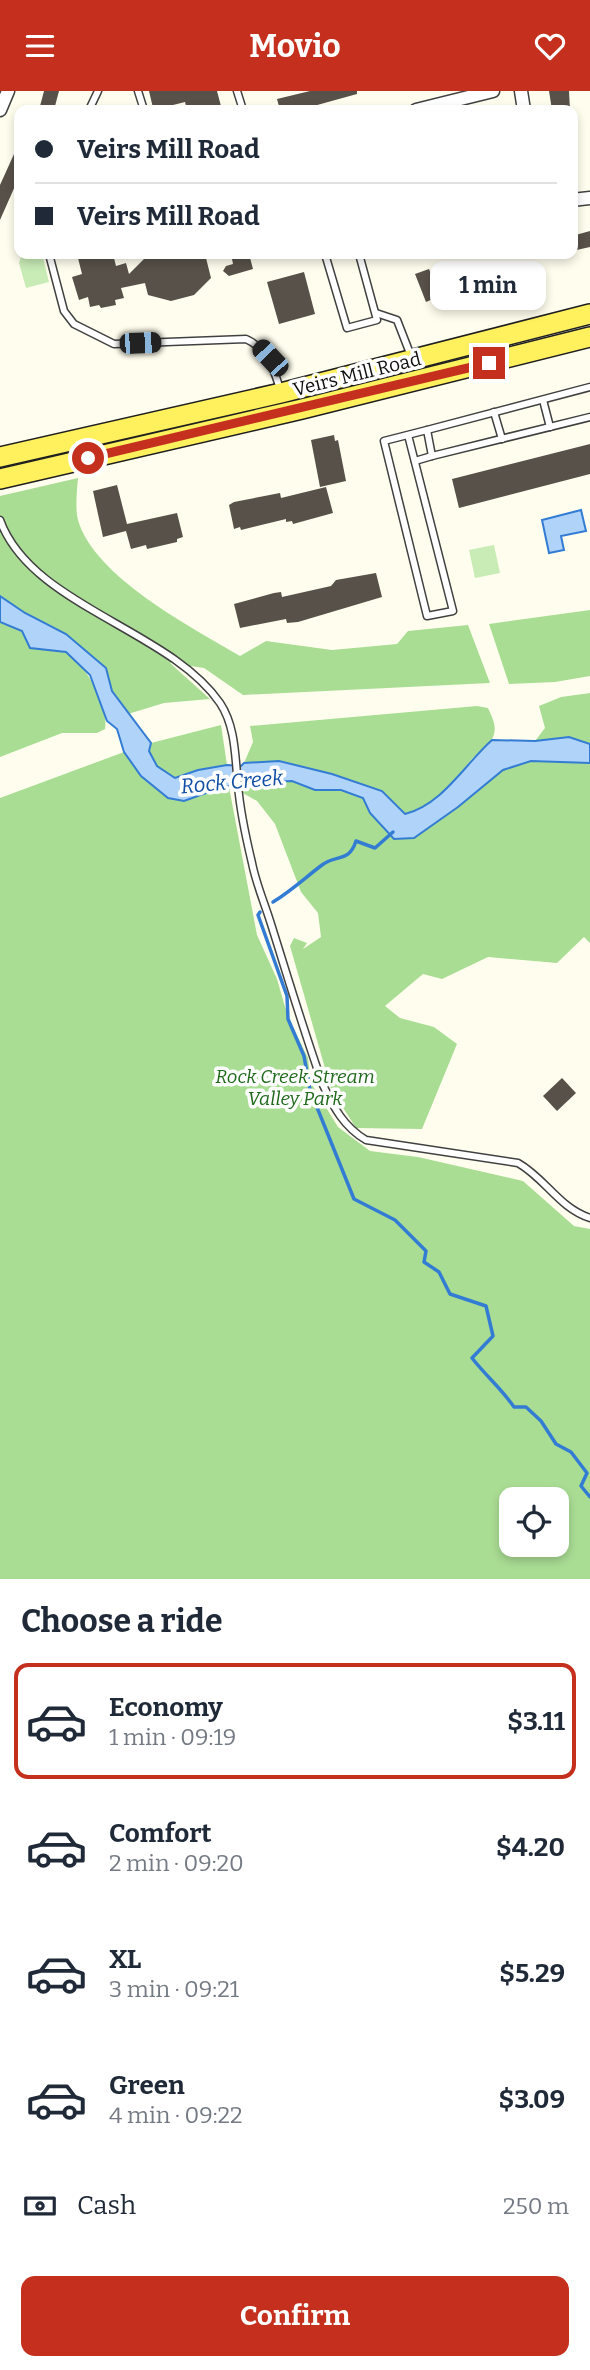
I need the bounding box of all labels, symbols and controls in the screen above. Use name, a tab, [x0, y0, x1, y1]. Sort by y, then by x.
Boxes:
icon: menu	[21, 27, 59, 65]
text: Movio	[249, 27, 341, 65]
icon: heart	[531, 27, 569, 65]
text: Veirs Mill Road	[77, 134, 260, 165]
text: Veirs Mill Road	[77, 201, 260, 232]
callout: 1 min	[431, 261, 547, 310]
text: 1 min	[459, 271, 517, 299]
car	[119, 332, 162, 354]
car	[248, 335, 293, 381]
street label: Veirs Mill Road	[291, 347, 423, 401]
route end	[473, 347, 505, 379]
route start	[72, 442, 104, 474]
water label: Rock Creek	[180, 765, 285, 799]
park label: Rock Creek Stream Valley Park	[215, 1065, 375, 1110]
map controls	[499, 1487, 569, 1557]
button: locate	[499, 1487, 569, 1557]
text: Choose a ride	[21, 1602, 222, 1640]
icon: car	[25, 1690, 88, 1753]
text: Economy	[109, 1692, 223, 1723]
text: $3.11	[507, 1706, 565, 1737]
text: 1 min · 09:19	[109, 1723, 236, 1751]
icon: car	[25, 1816, 88, 1879]
text: Comfort	[109, 1818, 212, 1849]
text: $4.20	[496, 1832, 565, 1863]
text: 2 min · 09:20	[109, 1849, 244, 1877]
icon: car	[25, 1942, 88, 2005]
text: XL	[109, 1944, 141, 1975]
text: $5.29	[499, 1958, 565, 1989]
text: 3 min · 09:21	[109, 1975, 239, 2003]
icon: car	[25, 2068, 88, 2131]
text: Green	[109, 2070, 185, 2101]
text: $3.09	[498, 2084, 565, 2115]
text: 4 min · 09:22	[109, 2101, 243, 2129]
icon: cash	[21, 2187, 59, 2225]
text: Cash	[77, 2190, 136, 2221]
text: 250 m	[503, 2192, 569, 2220]
button: Confirm	[21, 2276, 569, 2356]

